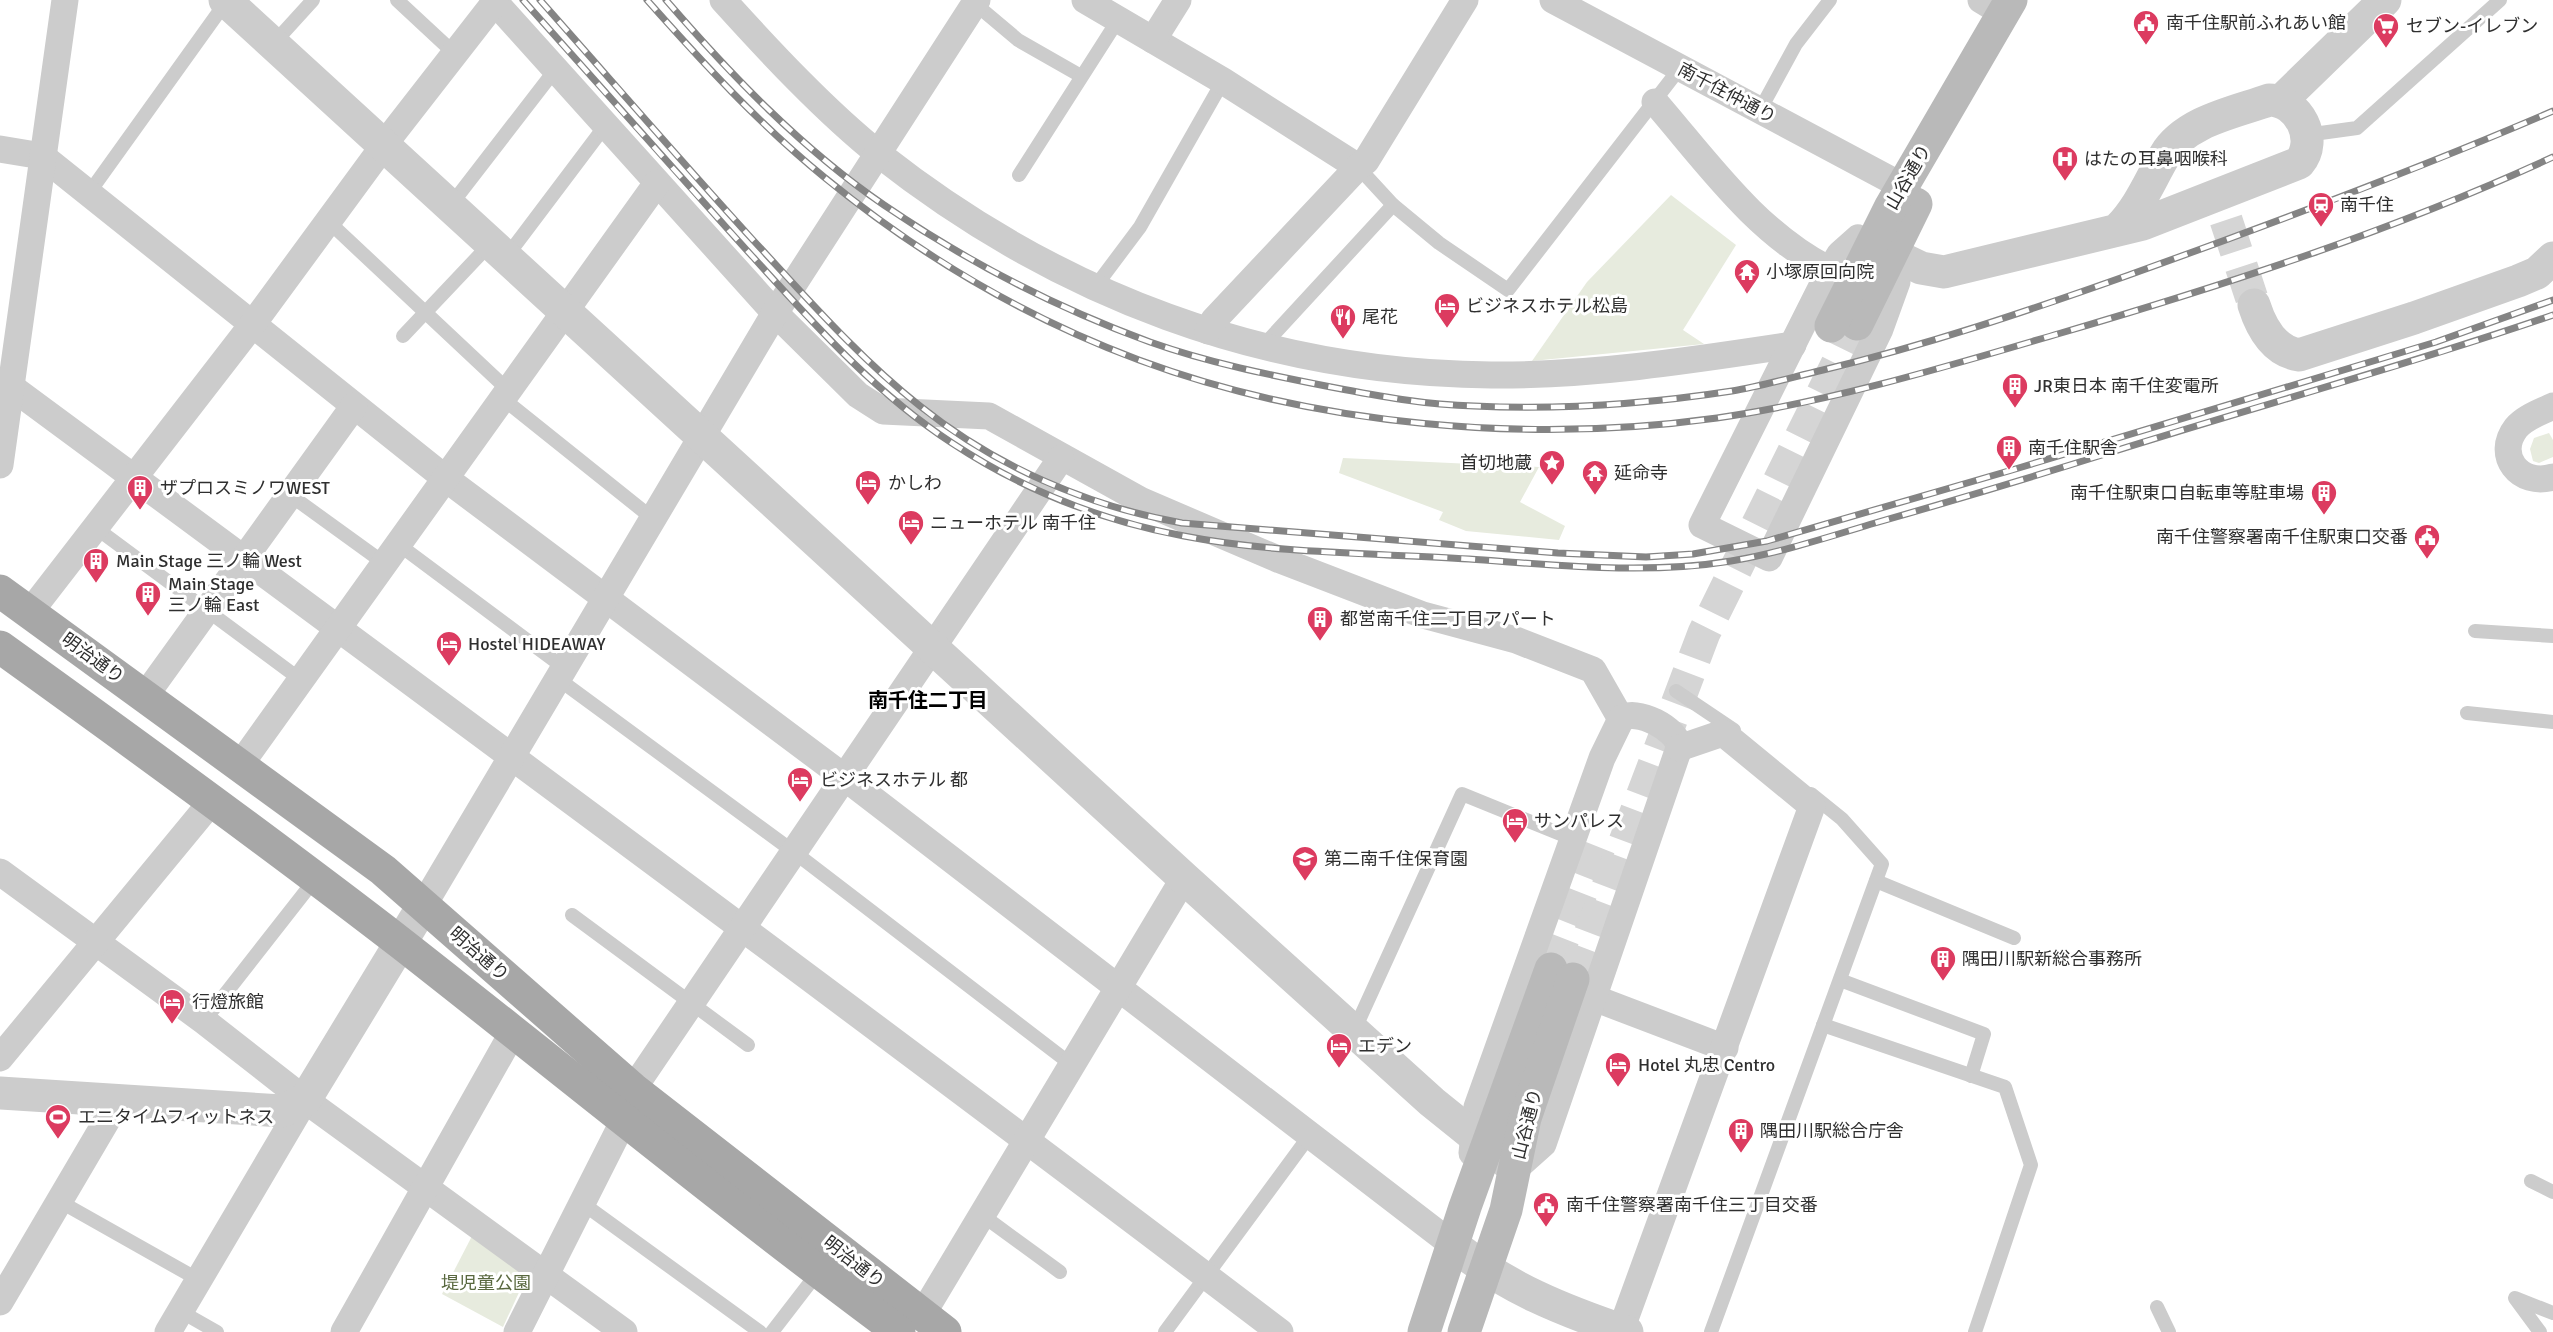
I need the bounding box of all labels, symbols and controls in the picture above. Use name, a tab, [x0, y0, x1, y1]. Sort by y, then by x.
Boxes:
public building icon: 南千住駅前ふれあい館	[2131, 8, 2161, 46]
supermarket icon: セブン-イレブン	[2371, 11, 2401, 49]
place label: 南千住駅前ふれあい館	[2166, 12, 2346, 34]
place label: セブン-イレブン	[2406, 15, 2538, 37]
street label: 南千住仲通り	[1674, 58, 1780, 128]
street label: 山谷通り	[1880, 140, 1936, 214]
hospital icon: はたの耳鼻咽喉科	[2050, 144, 2080, 182]
place label: はたの耳鼻咽喉科	[2084, 148, 2228, 170]
station icon: 南千住	[2306, 190, 2336, 228]
place label: 南千住	[2340, 194, 2394, 216]
temple icon: 小塚原回向院	[1732, 257, 1762, 295]
place label: 小塚原回向院	[1766, 261, 1874, 283]
hotel icon: ビジネスホテル松島	[1432, 291, 1462, 329]
place label: ビジネスホテル松島	[1466, 295, 1628, 317]
restaurant icon: 尾花	[1328, 302, 1358, 340]
place label: 尾花	[1362, 306, 1398, 328]
building icon: JR東日本 南千住変電所	[2000, 371, 2030, 409]
place label: JR東日本 南千住変電所	[2034, 375, 2219, 397]
building icon: 南千住駅舎	[1994, 433, 2024, 471]
place label: 南千住駅舎	[2028, 437, 2118, 459]
place icon: 首切地蔵	[1537, 448, 1567, 486]
place label: 首切地蔵	[1460, 452, 1532, 474]
temple icon: 延命寺	[1580, 458, 1610, 496]
place label: 延命寺	[1614, 462, 1668, 484]
hotel icon: かしわ	[853, 468, 883, 506]
place label: かしわ	[888, 472, 942, 494]
building icon: ザプロスミノワWEST	[125, 473, 155, 511]
place label: ザプロスミノワWEST	[160, 477, 330, 499]
building icon: 南千住駅東口自転車等駐車場	[2309, 478, 2339, 516]
place label: 南千住駅東口自転車等駐車場	[2070, 482, 2304, 504]
hotel icon: ニューホテル 南千住	[896, 508, 926, 546]
place label: ニューホテル 南千住	[930, 512, 1096, 534]
public building icon: 南千住警察署南千住駅東口交番	[2412, 522, 2442, 560]
place label: 南千住警察署南千住駅東口交番	[2156, 526, 2408, 548]
building icon: Main Stage 三ノ輪 West	[81, 546, 111, 584]
place label: Main Stage 三ノ輪 West	[116, 550, 302, 572]
place label: Main Stage 三ノ輪 East	[168, 573, 259, 616]
building icon: Main Stage 三ノ輪 East	[133, 579, 163, 617]
building icon: 都営南千住二丁目アパート	[1305, 604, 1335, 642]
place label: 都営南千住二丁目アパート	[1340, 608, 1556, 630]
street label: 明治通り	[57, 628, 129, 688]
hotel icon: Hostel HIDEAWAY	[434, 629, 464, 667]
place label: Hostel HIDEAWAY	[468, 633, 606, 655]
district label: 南千住二丁目	[868, 688, 988, 713]
hotel icon: ビジネスホテル 都	[785, 765, 815, 803]
place label: ビジネスホテル 都	[820, 769, 968, 791]
hotel icon: サンパレス	[1500, 806, 1530, 844]
place label: サンパレス	[1534, 810, 1624, 832]
school or university icon: 第二南千住保育園	[1290, 844, 1320, 882]
place label: 第二南千住保育園	[1324, 848, 1468, 870]
street label: 明治通り	[445, 922, 513, 986]
building icon: 隅田川駅新総合事務所	[1928, 944, 1958, 982]
place label: 隅田川駅新総合事務所	[1962, 948, 2142, 970]
hotel icon: 行燈旅館	[157, 987, 187, 1025]
place label: 行燈旅館	[192, 991, 264, 1013]
hotel icon: エデン	[1324, 1031, 1354, 1069]
place label: エデン	[1358, 1035, 1412, 1057]
hotel icon: Hotel 丸忠 Centro	[1603, 1050, 1633, 1088]
place label: Hotel 丸忠 Centro	[1638, 1054, 1775, 1076]
street label: 山谷通り	[1508, 1086, 1546, 1162]
sports icon: エニタイムフィットネス	[43, 1102, 73, 1140]
place label: エニタイムフィットネス	[78, 1106, 274, 1128]
building icon: 隅田川駅総合庁舎	[1726, 1116, 1756, 1154]
place label: 隅田川駅総合庁舎	[1760, 1120, 1904, 1142]
public building icon: 南千住警察署南千住三丁目交番	[1531, 1190, 1561, 1228]
place label: 南千住警察署南千住三丁目交番	[1566, 1194, 1818, 1216]
street label: 明治通り	[819, 1231, 889, 1293]
park label: 堤児童公園	[441, 1272, 531, 1294]

